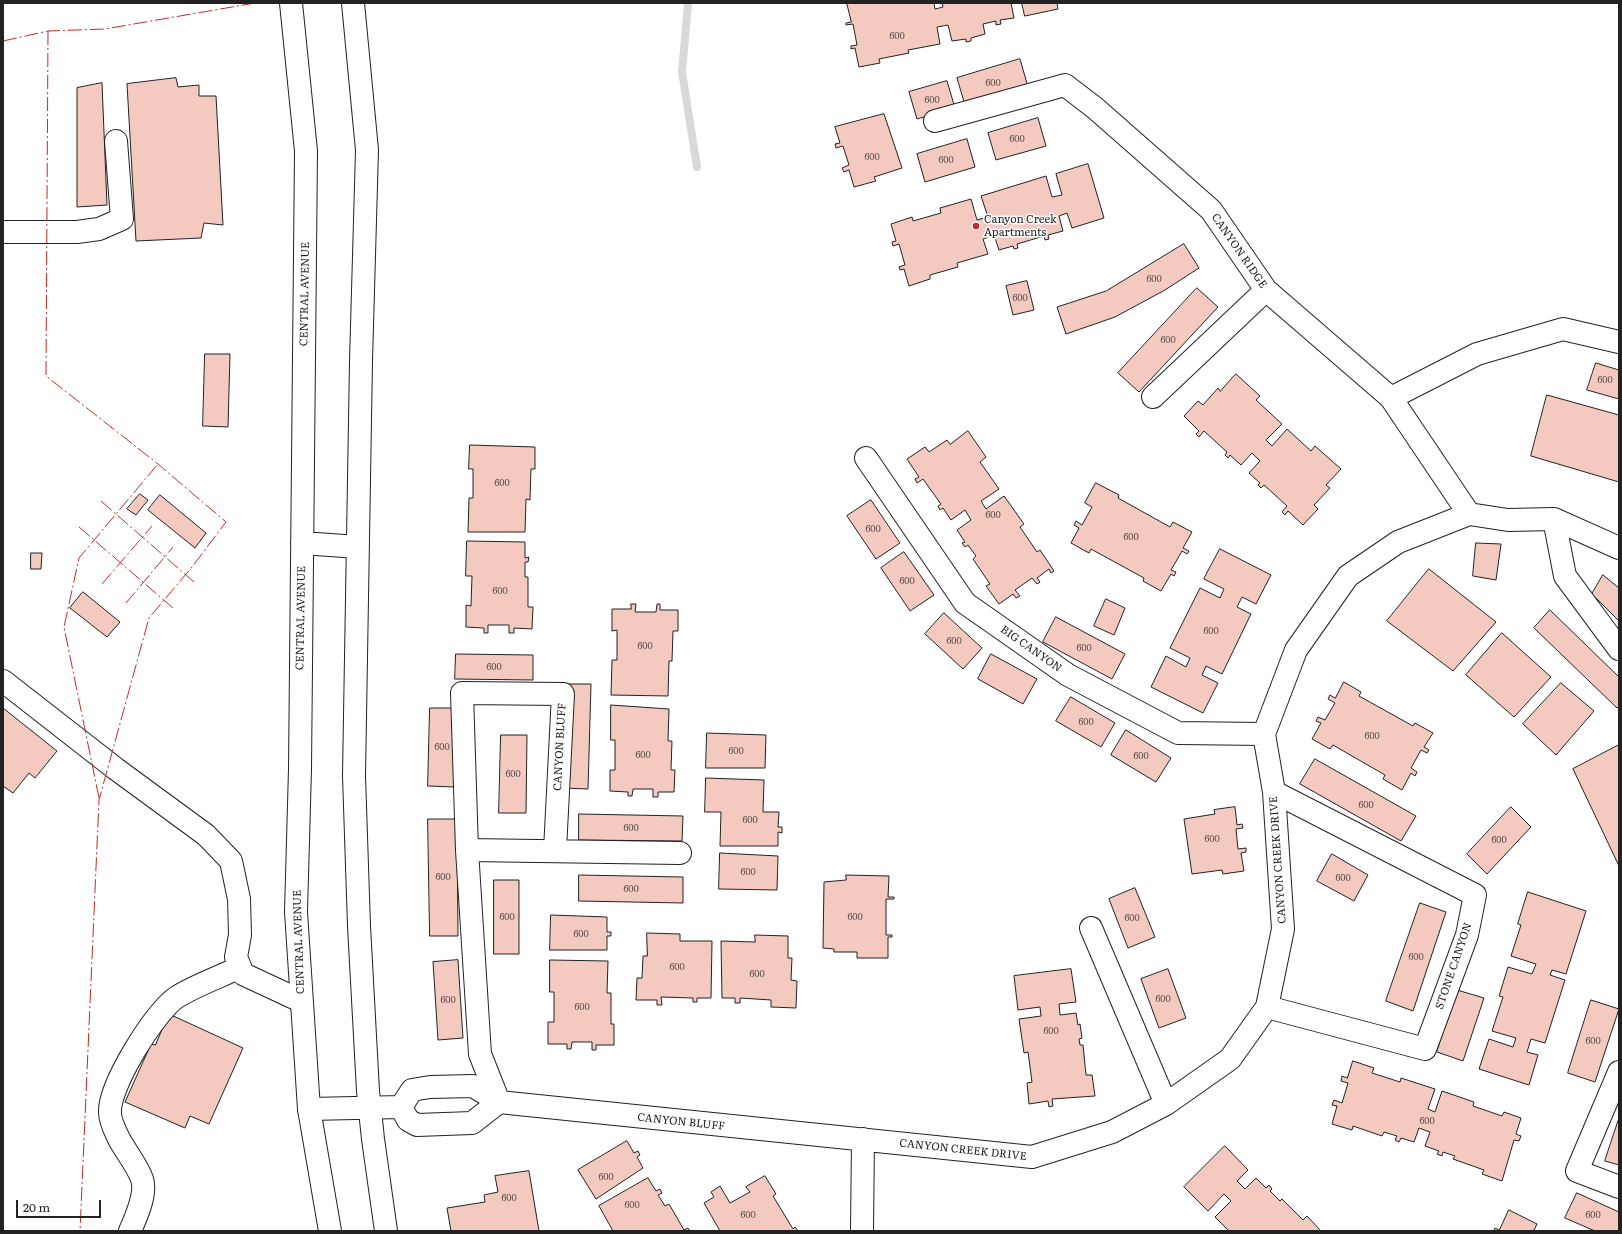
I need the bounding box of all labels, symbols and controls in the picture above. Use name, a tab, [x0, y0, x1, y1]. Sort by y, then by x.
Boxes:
house number: 600	[889, 31, 905, 41]
house number: 600	[985, 78, 1001, 88]
house number: 600	[924, 95, 940, 105]
house number: 600	[1009, 134, 1025, 144]
house number: 600	[864, 152, 880, 162]
house number: 600	[938, 155, 954, 165]
street label: CANYON RIDGE	[1208, 211, 1270, 291]
place label: Canyon Creek Apartments	[984, 213, 1057, 239]
marker: Canyon Creek Apartments	[971, 221, 981, 231]
street label: CENTRAL AVENUE	[297, 242, 313, 346]
house number: 600	[1146, 274, 1162, 284]
house number: 600	[1012, 293, 1028, 303]
house number: 600	[1160, 335, 1176, 345]
house number: 600	[1597, 375, 1613, 385]
house number: 600	[494, 478, 510, 488]
house number: 600	[985, 510, 1001, 520]
house number: 600	[865, 524, 881, 534]
house number: 600	[1123, 532, 1139, 542]
street label: CENTRAL AVENUE	[293, 566, 309, 670]
house number: 600	[899, 576, 915, 586]
house number: 600	[492, 586, 508, 596]
street label: BIG CANYON	[998, 623, 1064, 675]
house number: 600	[1203, 626, 1219, 636]
house number: 600	[946, 636, 962, 646]
house number: 600	[637, 641, 653, 651]
house number: 600	[1076, 643, 1092, 653]
house number: 600	[486, 662, 502, 672]
street label: CANYON BLUFF	[551, 703, 569, 791]
house number: 600	[1078, 717, 1094, 727]
house number: 600	[1364, 731, 1380, 741]
house number: 600	[434, 742, 450, 752]
house number: 600	[728, 746, 744, 756]
house number: 600	[635, 750, 651, 760]
house number: 600	[1133, 751, 1149, 761]
house number: 600	[505, 769, 521, 779]
street label: CANYON CREEK DRIVE	[1267, 796, 1289, 924]
house number: 600	[1358, 800, 1374, 810]
house number: 600	[742, 815, 758, 825]
house number: 600	[623, 823, 639, 833]
house number: 600	[1204, 834, 1220, 844]
house number: 600	[1491, 835, 1507, 845]
house number: 600	[740, 867, 756, 877]
house number: 600	[435, 872, 451, 882]
house number: 600	[1335, 873, 1351, 883]
house number: 600	[623, 884, 639, 894]
street label: CENTRAL AVENUE	[291, 890, 307, 994]
house number: 600	[499, 912, 515, 922]
house number: 600	[847, 912, 863, 922]
house number: 600	[1124, 913, 1140, 923]
street label: STONE CANYON	[1433, 921, 1475, 1011]
house number: 600	[573, 929, 589, 939]
house number: 600	[1408, 952, 1424, 962]
house number: 600	[669, 962, 685, 972]
house number: 600	[749, 969, 765, 979]
house number: 600	[1155, 994, 1171, 1004]
house number: 600	[440, 995, 456, 1005]
house number: 600	[574, 1002, 590, 1012]
house number: 600	[1043, 1026, 1059, 1036]
house number: 600	[1585, 1036, 1601, 1046]
street label: CANYON BLUFF	[637, 1111, 725, 1133]
house number: 600	[1419, 1116, 1435, 1126]
street label: CANYON CREEK DRIVE	[899, 1137, 1027, 1163]
house number: 600	[598, 1172, 614, 1182]
scale bar	[18, 1192, 103, 1218]
house number: 600	[501, 1193, 517, 1203]
text: 20 m	[23, 1198, 50, 1216]
house number: 600	[624, 1200, 640, 1210]
house number: 600	[740, 1210, 756, 1220]
house number: 600	[1585, 1210, 1601, 1220]

